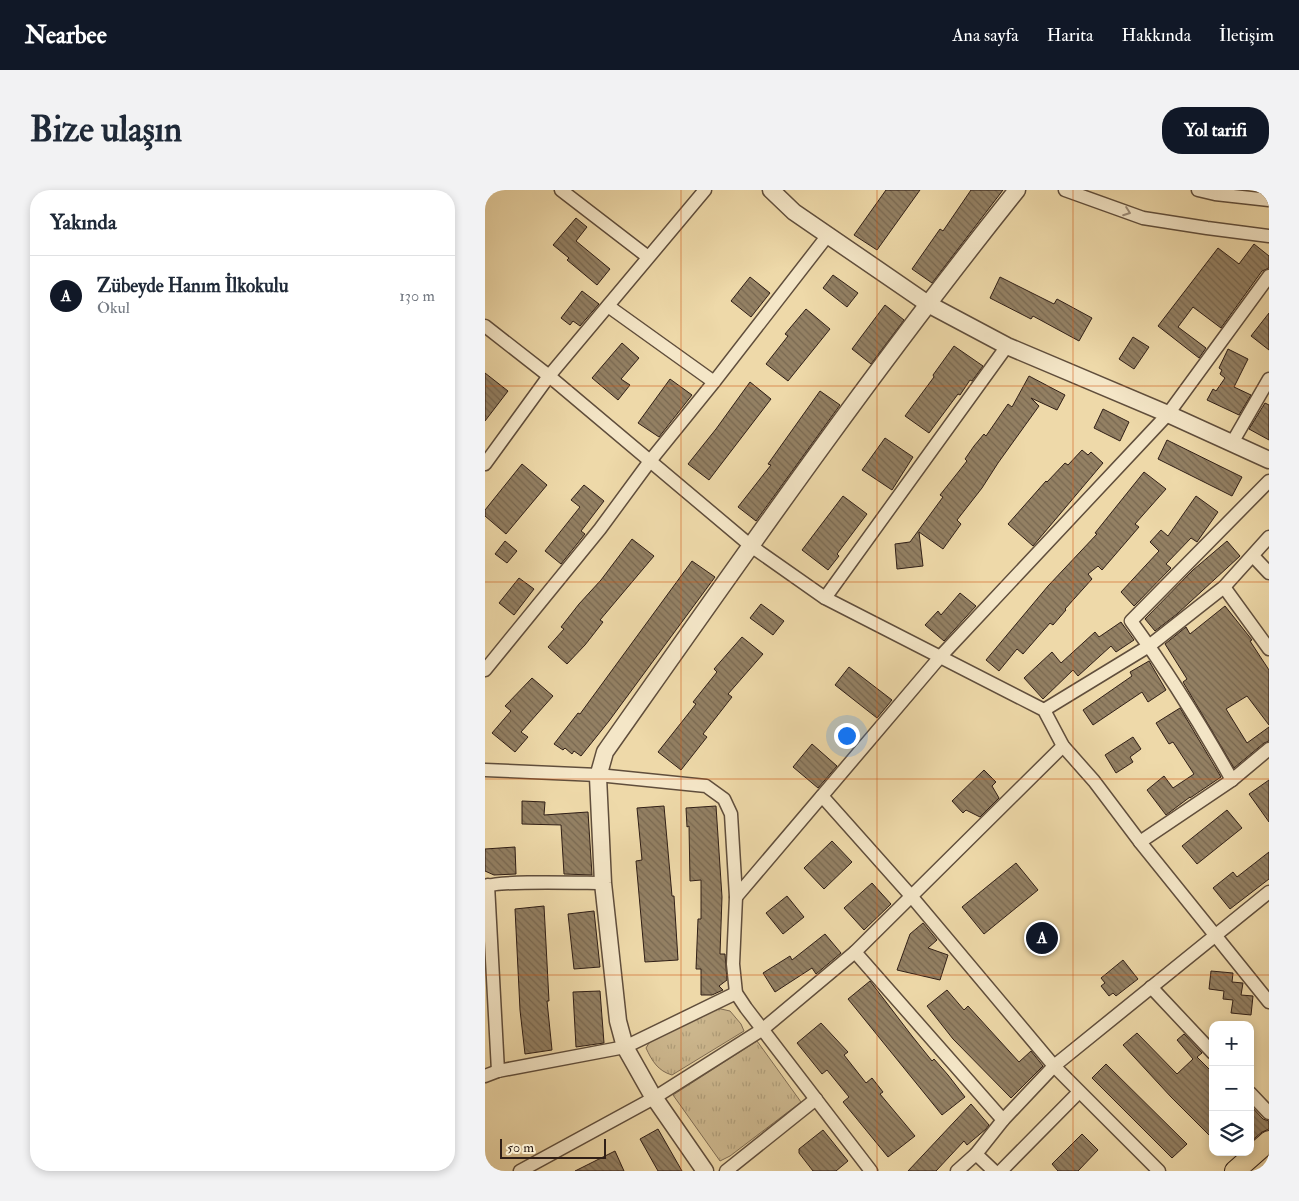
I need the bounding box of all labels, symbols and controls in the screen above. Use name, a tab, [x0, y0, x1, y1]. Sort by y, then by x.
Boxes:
text: Nearbee	[25, 20, 107, 51]
text: Ana sayfa	[952, 24, 1019, 47]
text: Harita	[1047, 24, 1094, 47]
text: Hakkında	[1122, 24, 1191, 47]
text: İletişim	[1219, 24, 1274, 47]
button: Yol tarifi	[1162, 107, 1269, 154]
text: Bize ulaşın	[30, 108, 182, 152]
one-way arrow	[1123, 206, 1131, 216]
text: Yakında	[50, 209, 117, 236]
text: Zübeyde Hanım İlkokulu	[97, 274, 288, 298]
text: A	[61, 286, 71, 306]
text: 130 m	[399, 286, 435, 306]
text: Okul	[97, 298, 130, 318]
your location	[834, 723, 860, 749]
pin: A	[1026, 919, 1058, 957]
map controls	[1209, 1021, 1254, 1156]
button: +	[1209, 1021, 1254, 1066]
button: −	[1209, 1066, 1254, 1111]
button: layers	[1209, 1111, 1254, 1156]
scale bar	[500, 1136, 606, 1159]
text: 50 m	[507, 1139, 534, 1156]

